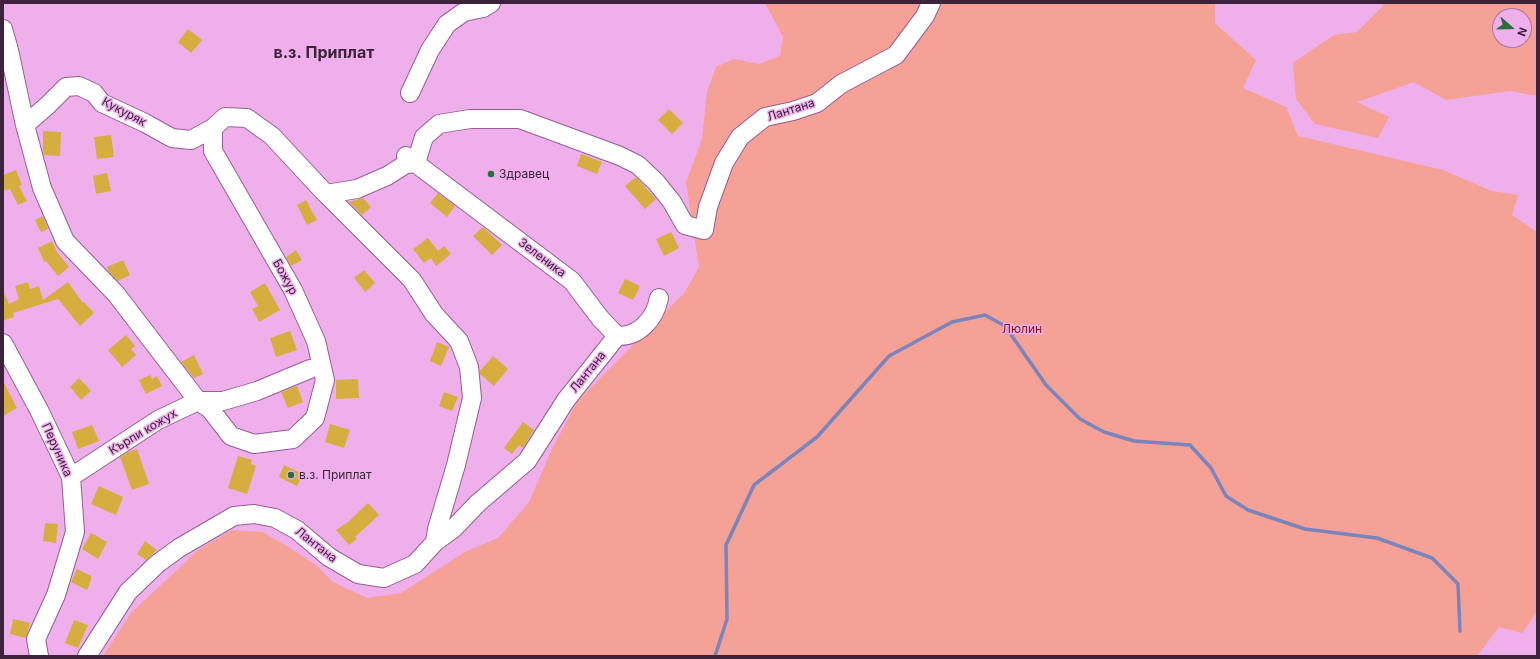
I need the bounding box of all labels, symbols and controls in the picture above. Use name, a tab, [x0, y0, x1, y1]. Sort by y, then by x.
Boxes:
north arrow	[1492, 8, 1532, 48]
text: N	[1514, 25, 1530, 38]
district label: в.з. Приплат	[274, 43, 374, 63]
street label: Кукуряк	[99, 94, 149, 130]
street label: Лантана	[765, 96, 817, 124]
place label: Здравец	[499, 167, 549, 181]
marker: Здравец	[486, 169, 496, 179]
street label: Зеленика	[515, 235, 569, 281]
street label: Божур	[269, 257, 301, 297]
park label: Люлин	[1002, 322, 1042, 336]
street label: Лантана	[567, 348, 609, 396]
street label: Кърпи кожух	[106, 406, 180, 458]
street label: Перуника	[39, 421, 75, 479]
place label: в.з. Приплат	[299, 468, 372, 482]
marker: в.з. Приплат	[286, 470, 296, 480]
street label: Лантана	[292, 524, 340, 566]

